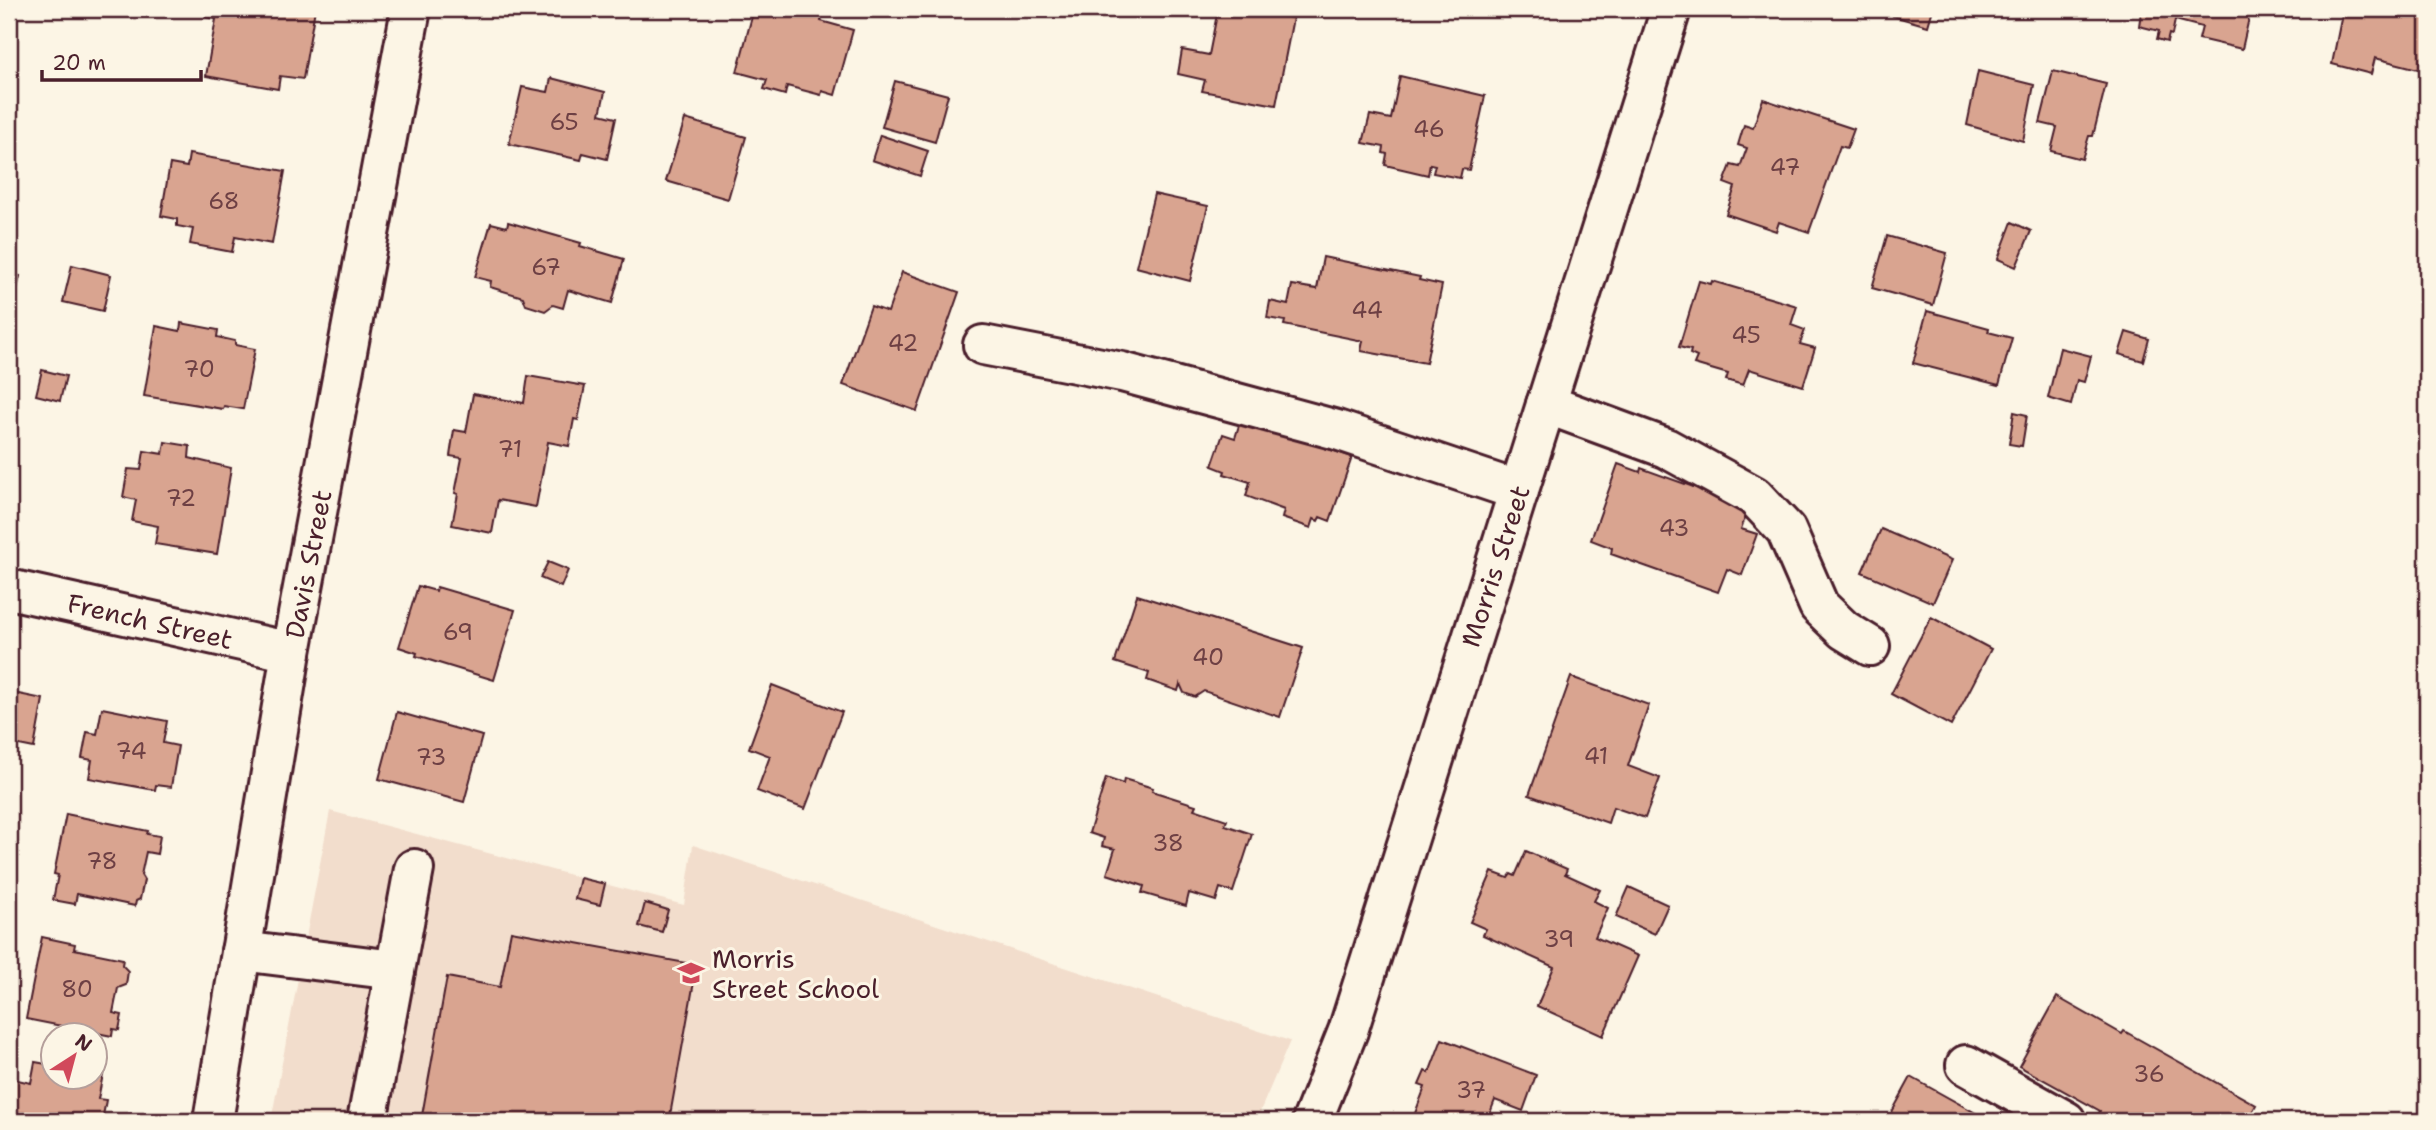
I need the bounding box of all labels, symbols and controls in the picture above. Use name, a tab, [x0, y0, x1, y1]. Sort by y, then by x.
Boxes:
scale bar	[42, 38, 201, 82]
text: 20 m	[52, 49, 106, 77]
house number: 65	[549, 107, 579, 137]
house number: 46	[1413, 114, 1445, 144]
house number: 47	[1770, 152, 1800, 182]
house number: 68	[208, 186, 240, 216]
house number: 67	[531, 252, 561, 282]
house number: 44	[1351, 295, 1383, 325]
house number: 45	[1731, 320, 1761, 350]
house number: 42	[888, 328, 918, 358]
house number: 70	[183, 354, 215, 384]
house number: 71	[498, 434, 522, 464]
street label: Morris Street	[1452, 481, 1538, 651]
house number: 72	[166, 483, 196, 513]
street label: Davis Street	[276, 487, 340, 641]
house number: 43	[1659, 513, 1689, 543]
street label: French Street	[64, 585, 236, 657]
house number: 69	[443, 617, 473, 647]
house number: 40	[1192, 642, 1224, 672]
house number: 74	[115, 736, 147, 766]
house number: 41	[1584, 741, 1608, 771]
house number: 73	[416, 742, 446, 772]
house number: 38	[1152, 828, 1184, 858]
house number: 78	[86, 846, 118, 876]
house number: 39	[1544, 924, 1574, 954]
place label: Morris Street School	[712, 941, 879, 1006]
school or university icon: Morris Street School	[676, 958, 706, 988]
house number: 80	[61, 974, 93, 1004]
north arrow	[38, 1021, 108, 1092]
text: N	[70, 1028, 97, 1057]
house number: 36	[2133, 1059, 2165, 1089]
house number: 37	[1456, 1075, 1486, 1105]

